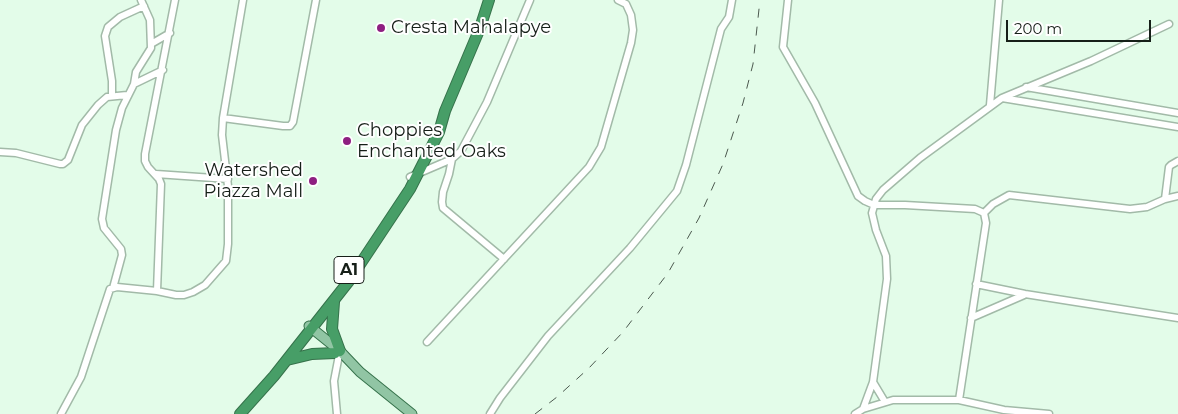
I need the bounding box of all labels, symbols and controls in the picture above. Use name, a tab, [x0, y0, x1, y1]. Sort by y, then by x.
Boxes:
scale bar	[1008, 10, 1153, 42]
place label: Cresta Mahalapye	[391, 17, 551, 39]
text: 200 m	[1014, 19, 1062, 38]
marker: Cresta Mahalapye	[375, 22, 387, 34]
place label: Choppies Enchanted Oaks	[357, 120, 506, 162]
marker: Choppies Enchanted Oaks	[341, 135, 353, 147]
place label: Watershed Piazza Mall	[203, 160, 303, 202]
marker: Watershed Piazza Mall	[307, 175, 319, 187]
road number: A1	[334, 256, 364, 284]

